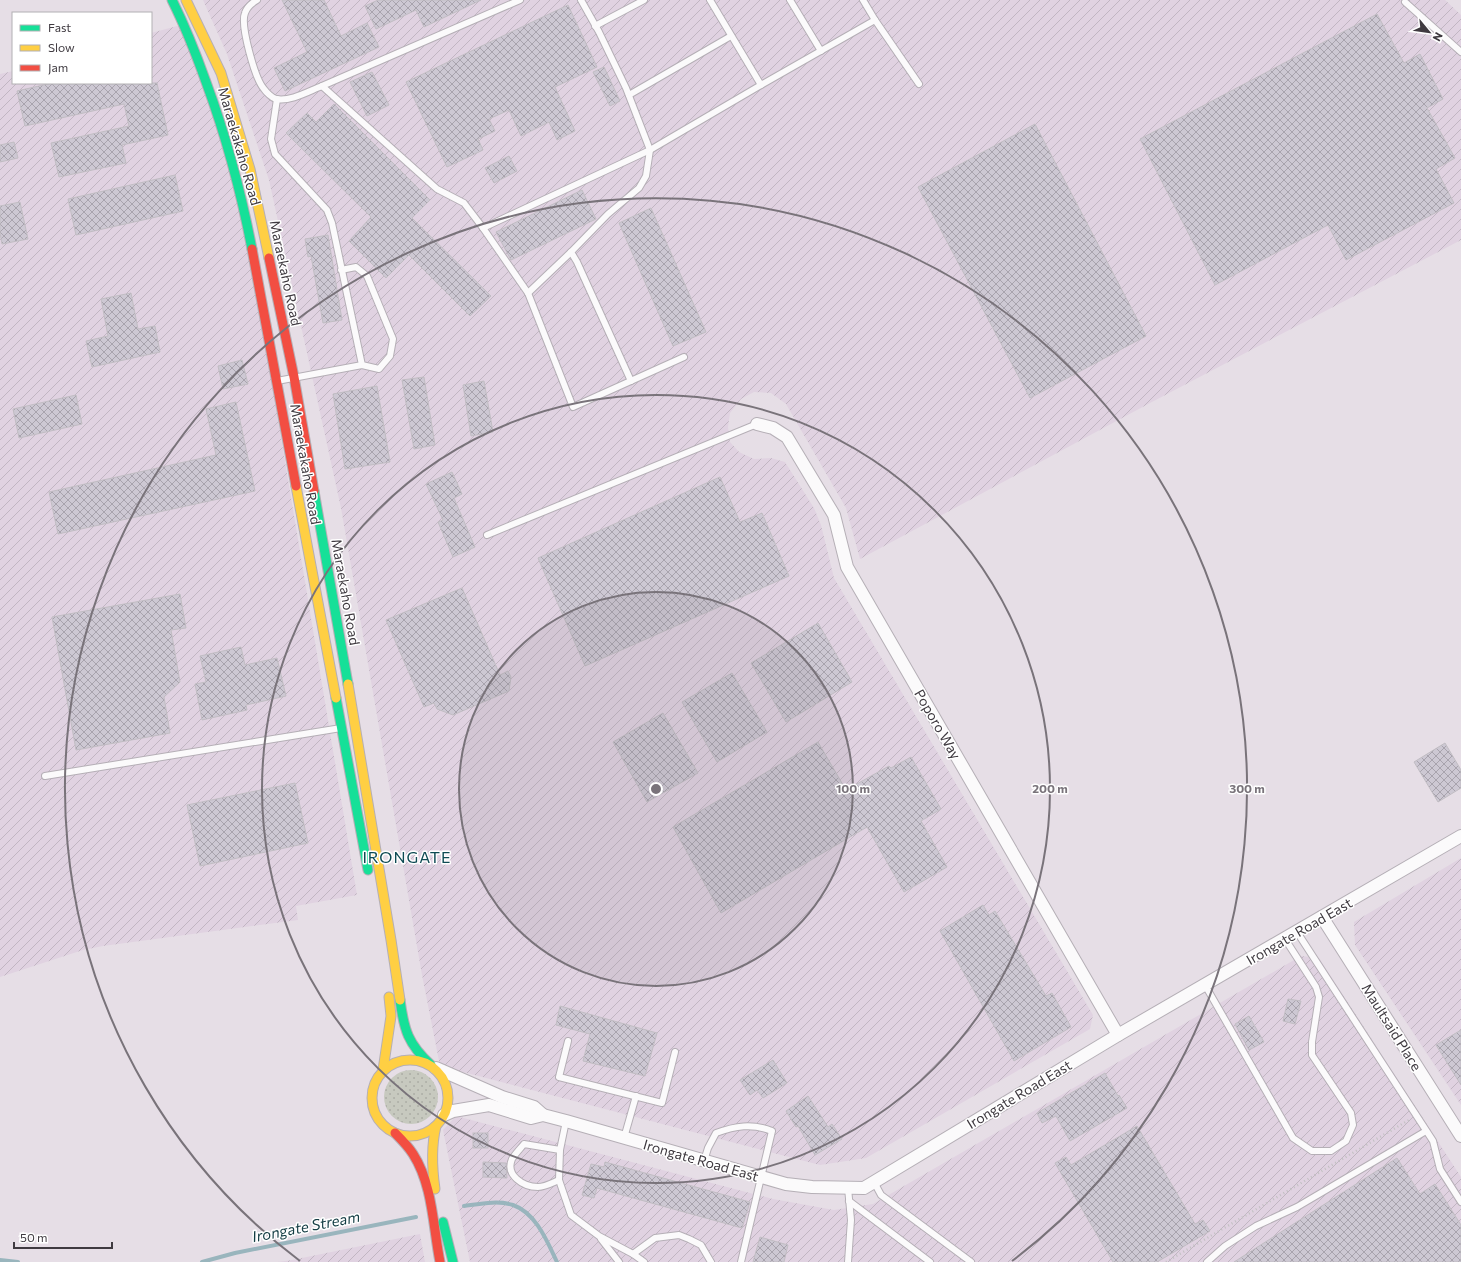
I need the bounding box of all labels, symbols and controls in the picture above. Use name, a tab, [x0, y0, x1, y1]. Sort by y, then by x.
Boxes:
legend	[12, 12, 152, 84]
north arrow	[1409, 12, 1449, 52]
text: Fast	[48, 20, 71, 34]
text: N	[1430, 30, 1446, 44]
text: Slow	[48, 40, 75, 54]
text: Jam	[48, 60, 68, 75]
street label: Maraekakaho Road	[215, 85, 265, 207]
street label: Maraekaho Road	[267, 219, 305, 327]
street label: Maraekakaho Road	[287, 402, 325, 526]
street label: Maraekaho Road	[328, 538, 364, 646]
street label: Poporo Way	[911, 686, 965, 762]
text: 100 m	[836, 781, 870, 795]
text: 200 m	[1032, 781, 1068, 795]
text: 300 m	[1229, 781, 1265, 795]
centre of rings	[649, 782, 663, 796]
district label: IRONGATE	[362, 847, 452, 866]
street label: Irongate Road East	[1243, 894, 1355, 968]
street label: Maultsaid Place	[1358, 980, 1426, 1074]
street label: Irongate Road East	[964, 1056, 1075, 1132]
street label: Irongate Road East	[641, 1135, 761, 1185]
water label: Irongate Stream	[251, 1207, 361, 1245]
scale bar	[14, 1224, 112, 1250]
text: 50 m	[20, 1230, 48, 1244]

